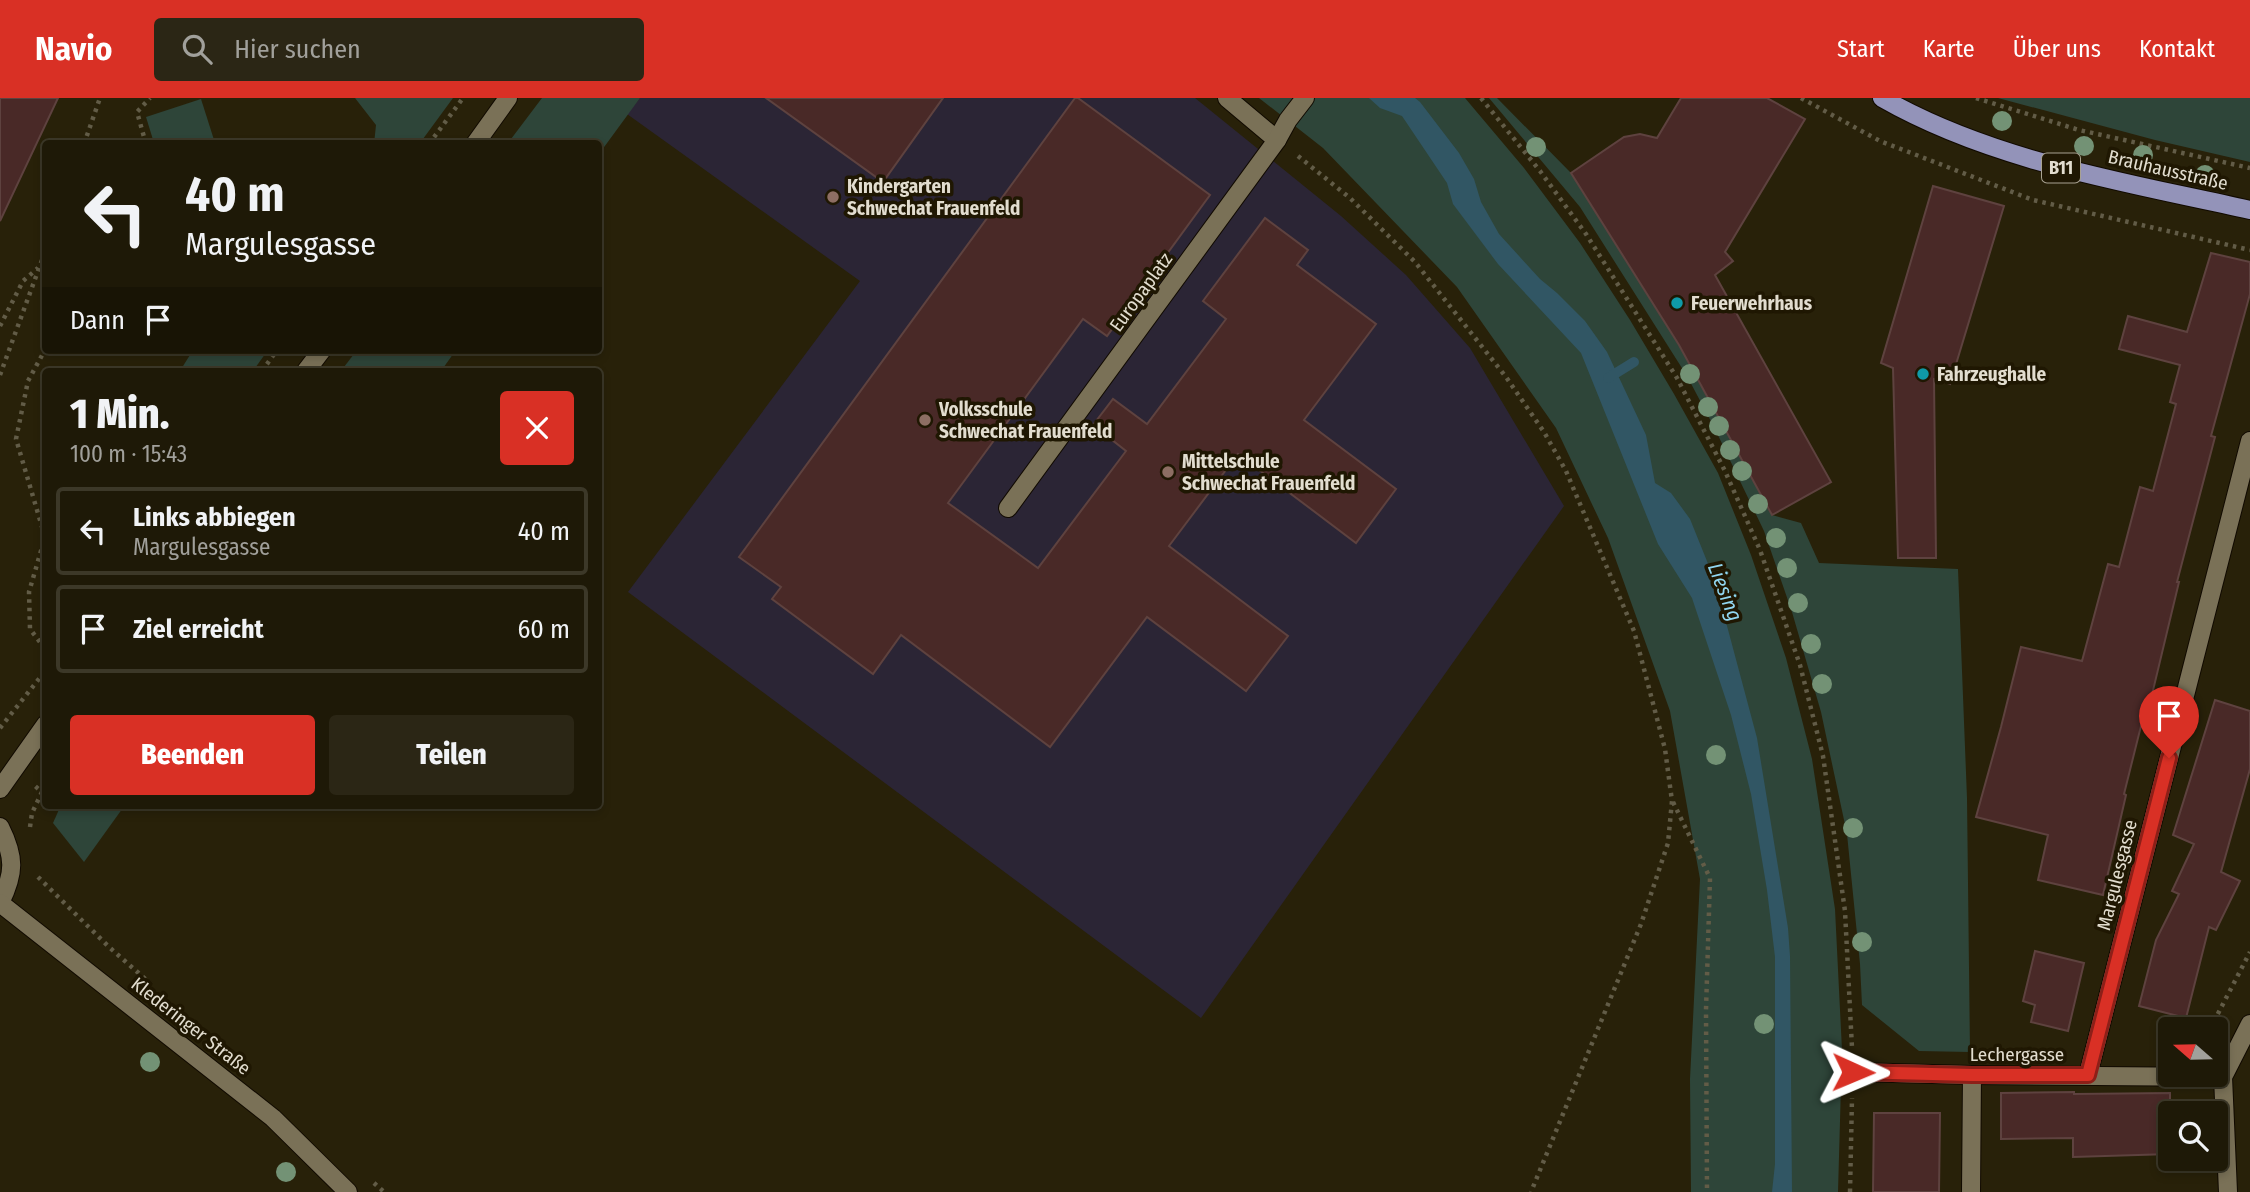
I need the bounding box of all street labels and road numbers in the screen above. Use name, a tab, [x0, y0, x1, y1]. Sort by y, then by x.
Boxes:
street label: Brauhausstraße	[2106, 145, 2230, 195]
road number: B11	[2042, 154, 2080, 182]
street label: Europaplatz	[1105, 248, 1178, 336]
street label: Margulesgasse	[2092, 817, 2142, 933]
street label: Klederinger Straße	[127, 972, 255, 1080]
street label: Lechergasse	[1970, 1043, 2064, 1066]

